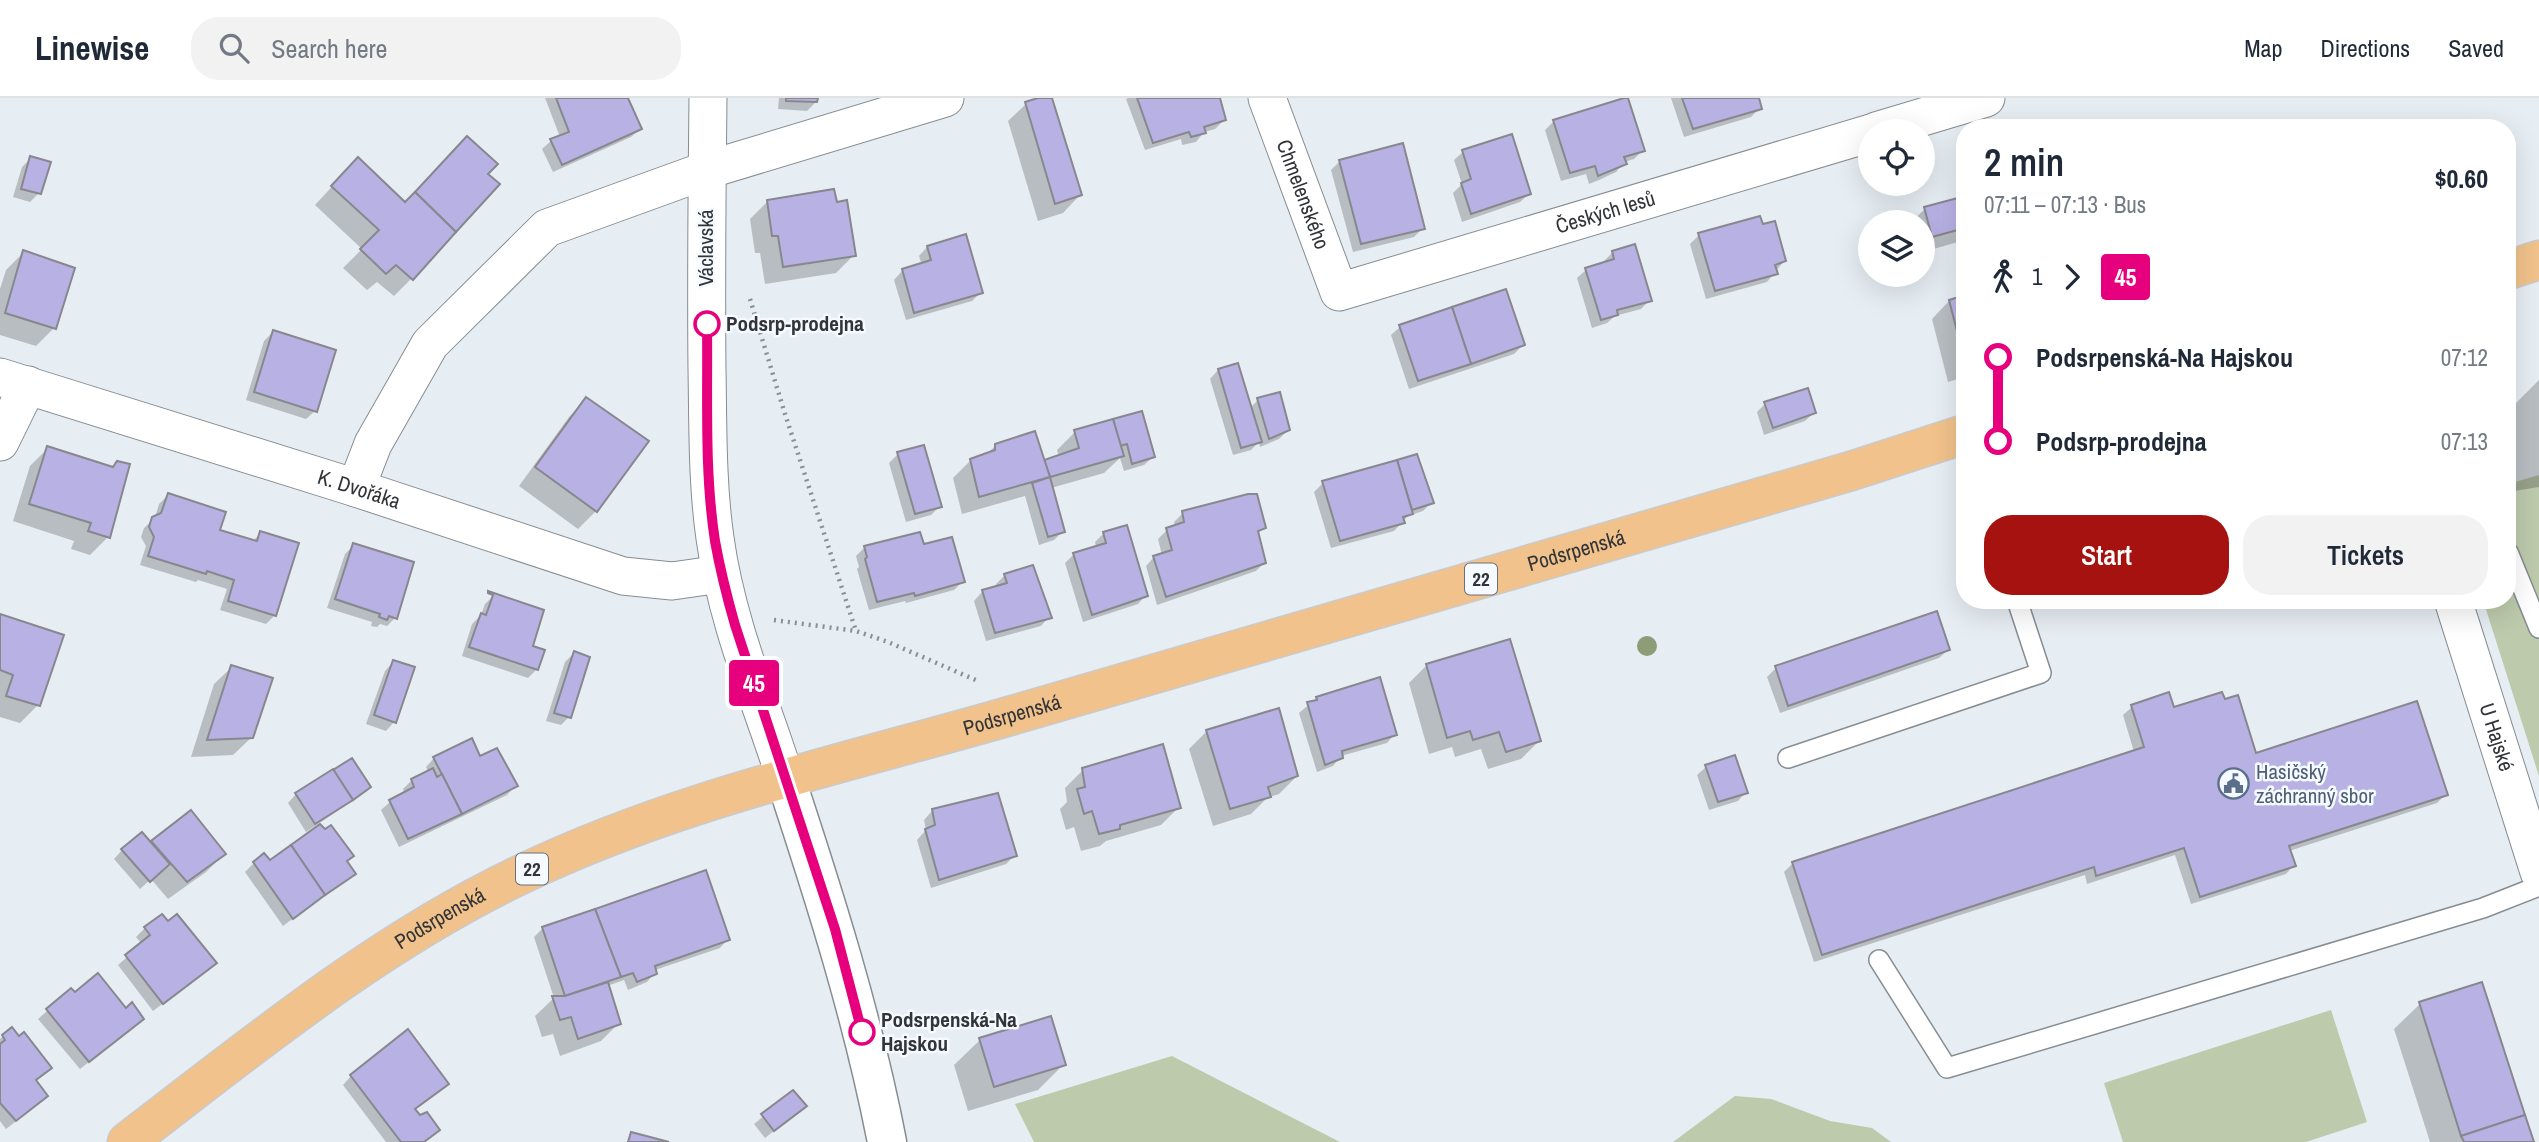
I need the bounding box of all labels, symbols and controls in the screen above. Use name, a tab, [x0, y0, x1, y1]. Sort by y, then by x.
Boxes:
search box	[191, 17, 681, 80]
text: Linewise	[35, 26, 149, 70]
icon: search	[215, 29, 253, 67]
text: Search here	[271, 31, 387, 66]
text: Map	[2244, 32, 2282, 64]
text: Directions	[2320, 32, 2410, 64]
text: Saved	[2448, 32, 2504, 64]
map controls	[1858, 119, 1935, 287]
button: locate	[1858, 119, 1935, 196]
street label: Chmelenského	[1270, 135, 1337, 253]
text: 2 min	[1984, 137, 2064, 188]
text: $0.60	[2435, 161, 2488, 196]
street label: Českých lesů	[1552, 183, 1659, 240]
text: 07:11 – 07:13 · Bus	[1984, 189, 2146, 220]
street label: Václavská	[691, 209, 720, 287]
button: layers	[1858, 210, 1935, 287]
icon: walk	[1984, 258, 2022, 296]
icon: forward	[2053, 258, 2091, 296]
text: 1	[2032, 261, 2043, 292]
text: 45	[2115, 261, 2136, 293]
place label: Podsrp-prodejna	[726, 309, 864, 338]
marker: Podsrp-prodejna	[694, 311, 720, 337]
text: Podsrpenská-Na Hajskou	[2036, 340, 2293, 375]
text: 07:12	[2441, 342, 2488, 373]
text: Podsrp-prodejna	[2036, 424, 2207, 459]
text: 07:13	[2441, 426, 2488, 457]
street label: K. Dvořáka	[314, 462, 405, 516]
button: Start	[1984, 515, 2229, 595]
button: Tickets	[2243, 515, 2488, 595]
street label: Podsrpenská	[1524, 522, 1629, 578]
road number: 22	[1465, 564, 1497, 594]
line badge: 45	[722, 660, 786, 706]
text: 45	[743, 667, 765, 699]
street label: Podsrpenská	[960, 687, 1065, 743]
street label: U Hajské	[2473, 699, 2521, 775]
place label: Hasičský záchranný sbor	[2256, 757, 2374, 810]
public building icon: Hasičský záchranný sbor	[2216, 767, 2250, 801]
road number: 22	[516, 854, 548, 884]
street label: Podsrpenská	[389, 880, 490, 956]
place label: Podsrpenská-Na Hajskou	[881, 1005, 1017, 1058]
marker: Podsrpenská-Na Hajskou	[849, 1019, 875, 1045]

